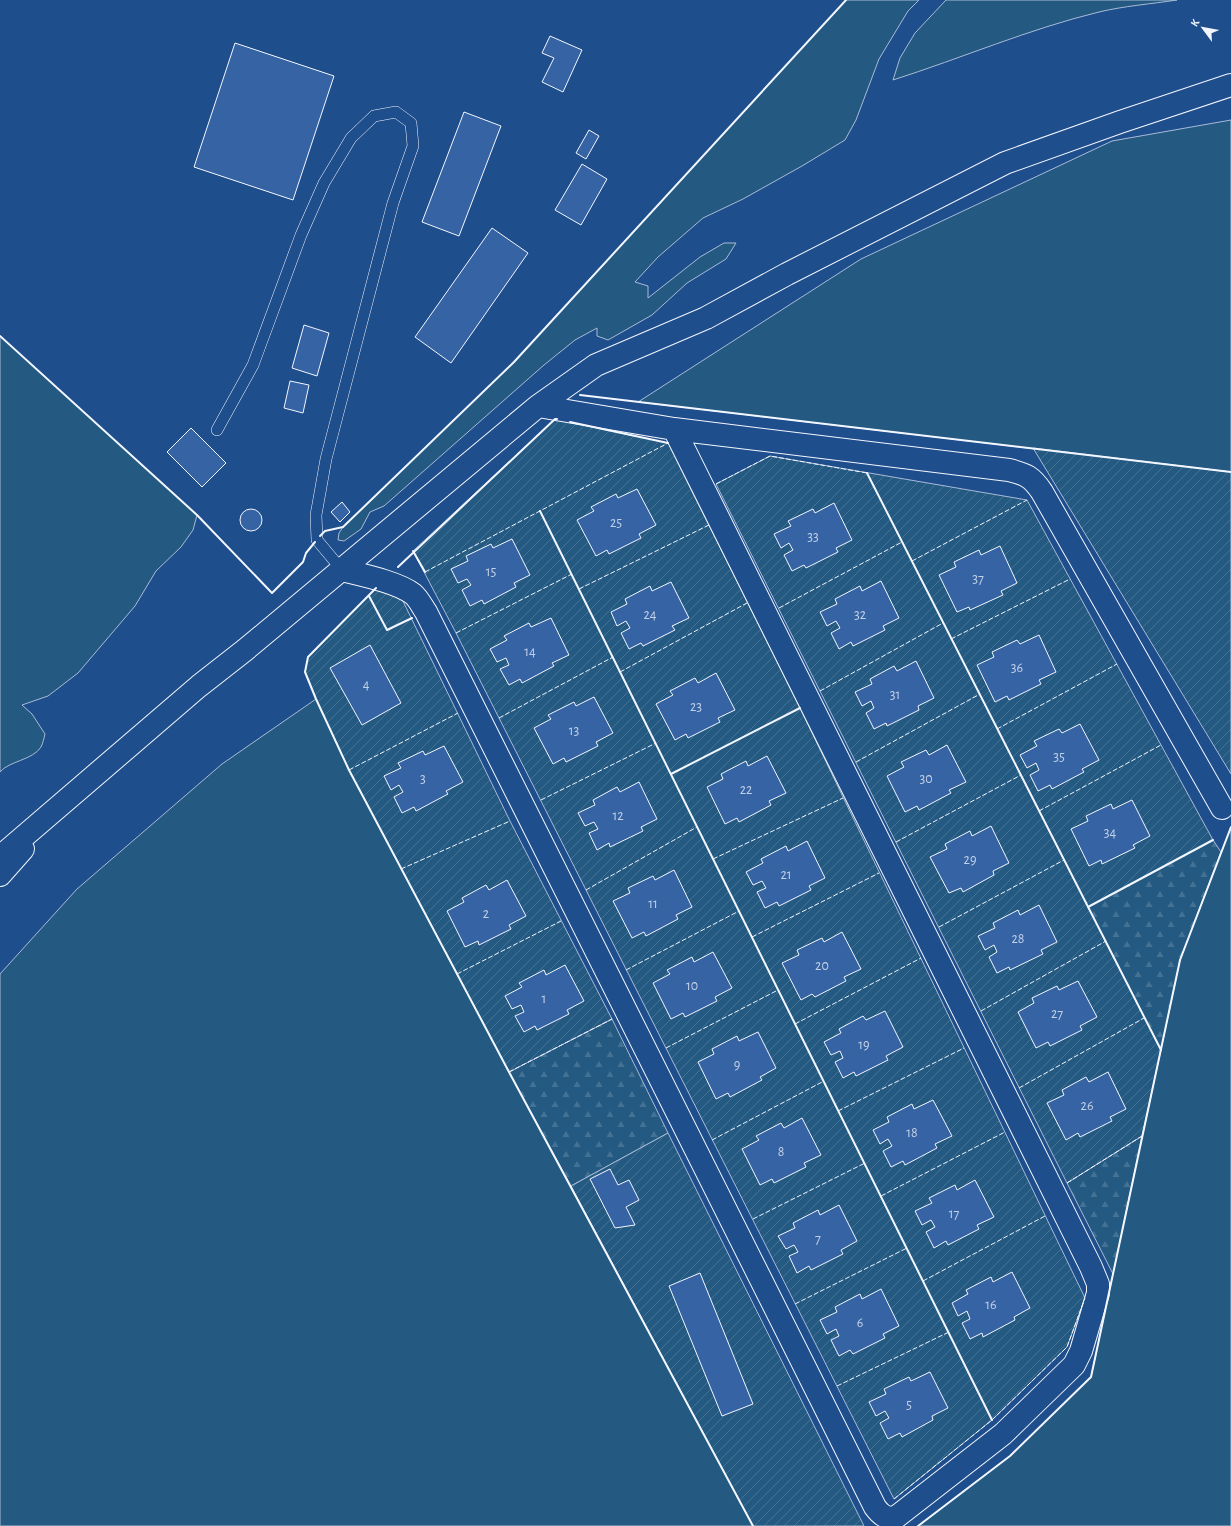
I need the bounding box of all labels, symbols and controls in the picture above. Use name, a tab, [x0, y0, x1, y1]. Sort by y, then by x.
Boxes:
north arrow	[1183, 8, 1223, 48]
text: K	[1189, 17, 1202, 29]
house number: 25	[610, 516, 622, 530]
house number: 33	[807, 530, 819, 544]
house number: 15	[486, 565, 496, 579]
house number: 37	[972, 572, 984, 586]
house number: 24	[643, 608, 657, 622]
house number: 32	[854, 608, 866, 622]
house number: 14	[524, 645, 536, 659]
house number: 36	[1011, 661, 1023, 675]
house number: 4	[363, 678, 370, 692]
house number: 31	[890, 688, 900, 702]
house number: 23	[690, 700, 702, 714]
house number: 13	[569, 724, 580, 738]
house number: 35	[1053, 750, 1065, 764]
house number: 3	[420, 772, 426, 786]
house number: 30	[919, 772, 933, 786]
house number: 22	[740, 783, 752, 797]
house number: 12	[612, 809, 624, 823]
house number: 34	[1104, 826, 1117, 840]
house number: 29	[964, 853, 976, 867]
house number: 21	[780, 868, 792, 882]
house number: 11	[648, 897, 658, 911]
house number: 2	[483, 907, 489, 921]
house number: 28	[1011, 932, 1025, 946]
house number: 20	[815, 959, 829, 973]
house number: 10	[686, 979, 698, 993]
house number: 1	[542, 992, 546, 1006]
house number: 27	[1051, 1007, 1063, 1021]
house number: 19	[858, 1038, 870, 1052]
house number: 9	[734, 1058, 740, 1072]
house number: 26	[1081, 1099, 1093, 1113]
house number: 18	[906, 1126, 918, 1140]
house number: 8	[778, 1145, 784, 1159]
house number: 17	[949, 1207, 959, 1221]
house number: 7	[815, 1232, 821, 1246]
house number: 16	[985, 1298, 997, 1312]
house number: 6	[857, 1316, 863, 1330]
house number: 5	[906, 1398, 912, 1412]

